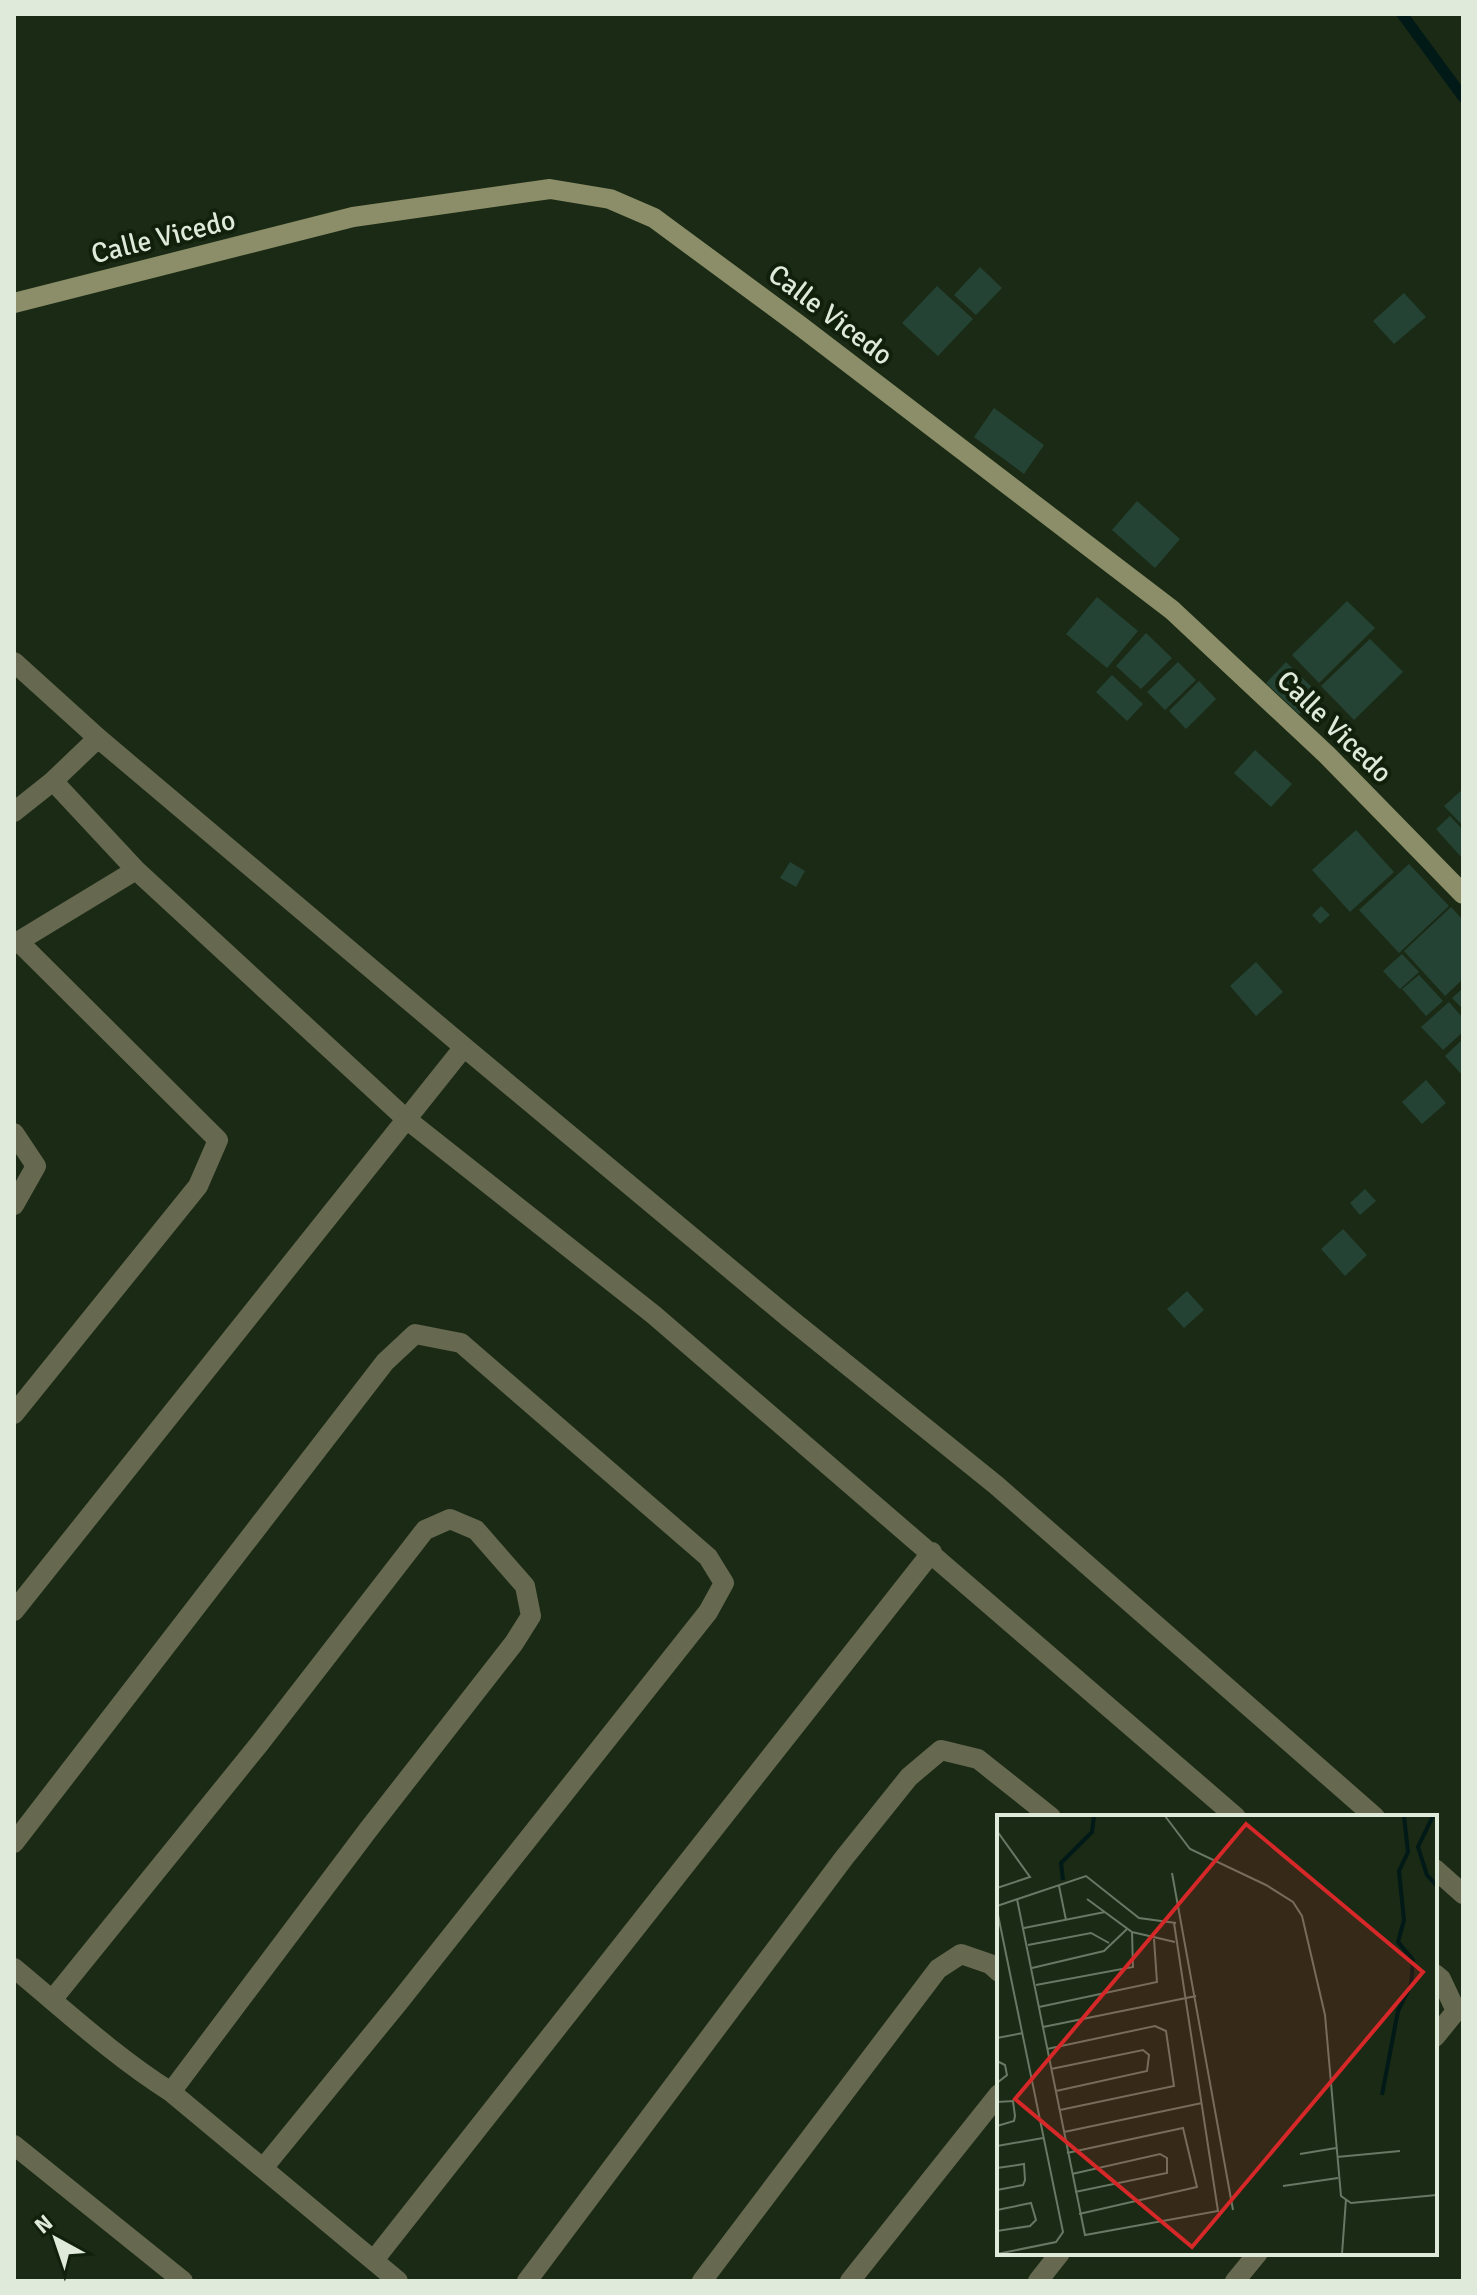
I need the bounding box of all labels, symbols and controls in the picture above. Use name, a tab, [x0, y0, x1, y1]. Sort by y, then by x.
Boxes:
street label: Calle Vicedo	[88, 203, 239, 271]
street label: Calle Vicedo	[761, 257, 899, 373]
street label: Calle Vicedo	[1270, 663, 1399, 790]
inset map	[997, 1815, 1437, 2255]
north arrow	[16, 2199, 96, 2279]
text: N	[29, 2209, 58, 2239]

